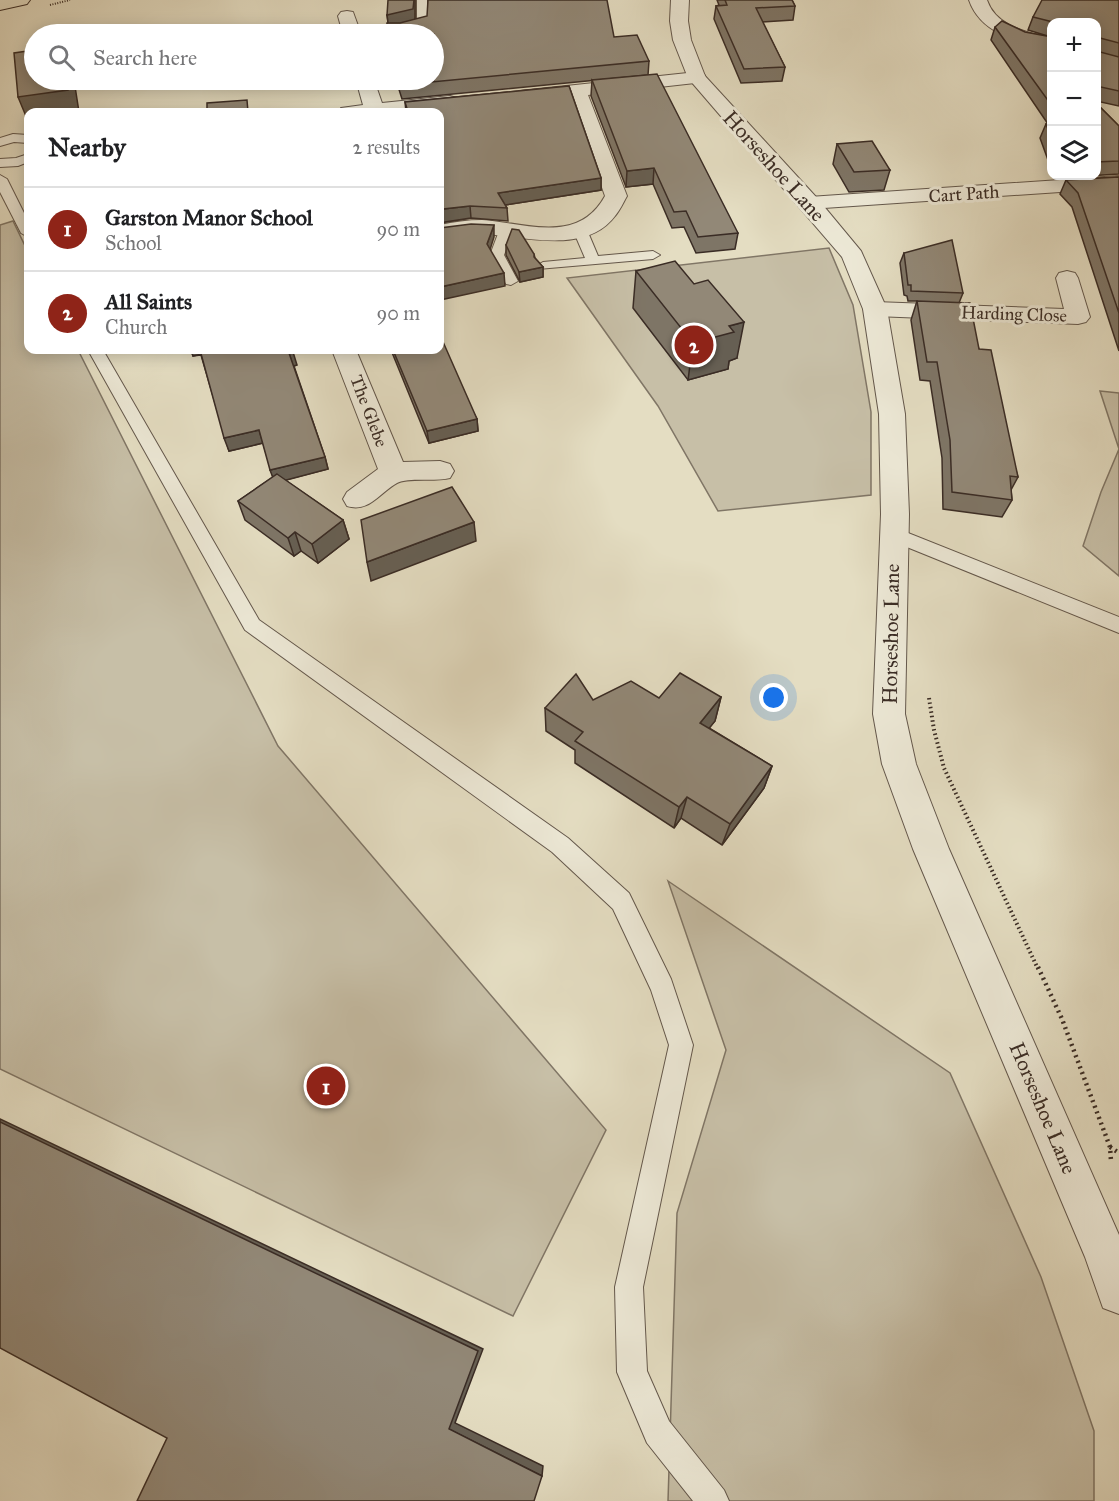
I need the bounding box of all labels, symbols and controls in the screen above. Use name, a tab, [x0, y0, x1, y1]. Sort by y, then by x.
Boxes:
map controls	[1047, 18, 1101, 180]
button: +	[1047, 18, 1101, 72]
search box	[24, 24, 444, 90]
icon: search	[45, 41, 78, 74]
text: Search here	[93, 44, 197, 71]
button: −	[1047, 72, 1101, 126]
street label: Horseshoe Lane	[717, 105, 831, 227]
button: layers	[1047, 126, 1101, 180]
text: Nearby	[48, 131, 126, 163]
text: 2 results	[352, 135, 420, 159]
street label: Cart Path	[928, 181, 1000, 207]
text: Garston Manor School	[105, 204, 313, 231]
text: 1	[64, 217, 71, 241]
text: 90 m	[377, 217, 420, 241]
text: School	[105, 231, 162, 255]
text: All Saints	[105, 288, 192, 315]
text: 2	[63, 301, 72, 325]
text: 90 m	[377, 301, 420, 325]
street label: Harding Close	[961, 301, 1067, 328]
text: Church	[105, 315, 167, 339]
pin: 2	[674, 322, 714, 368]
street label: The Glebe	[345, 372, 393, 450]
street label: Horseshoe Lane	[877, 563, 905, 705]
your location	[759, 683, 788, 712]
street label: Horseshoe Lane	[1004, 1038, 1083, 1178]
pin: 1	[306, 1064, 346, 1108]

